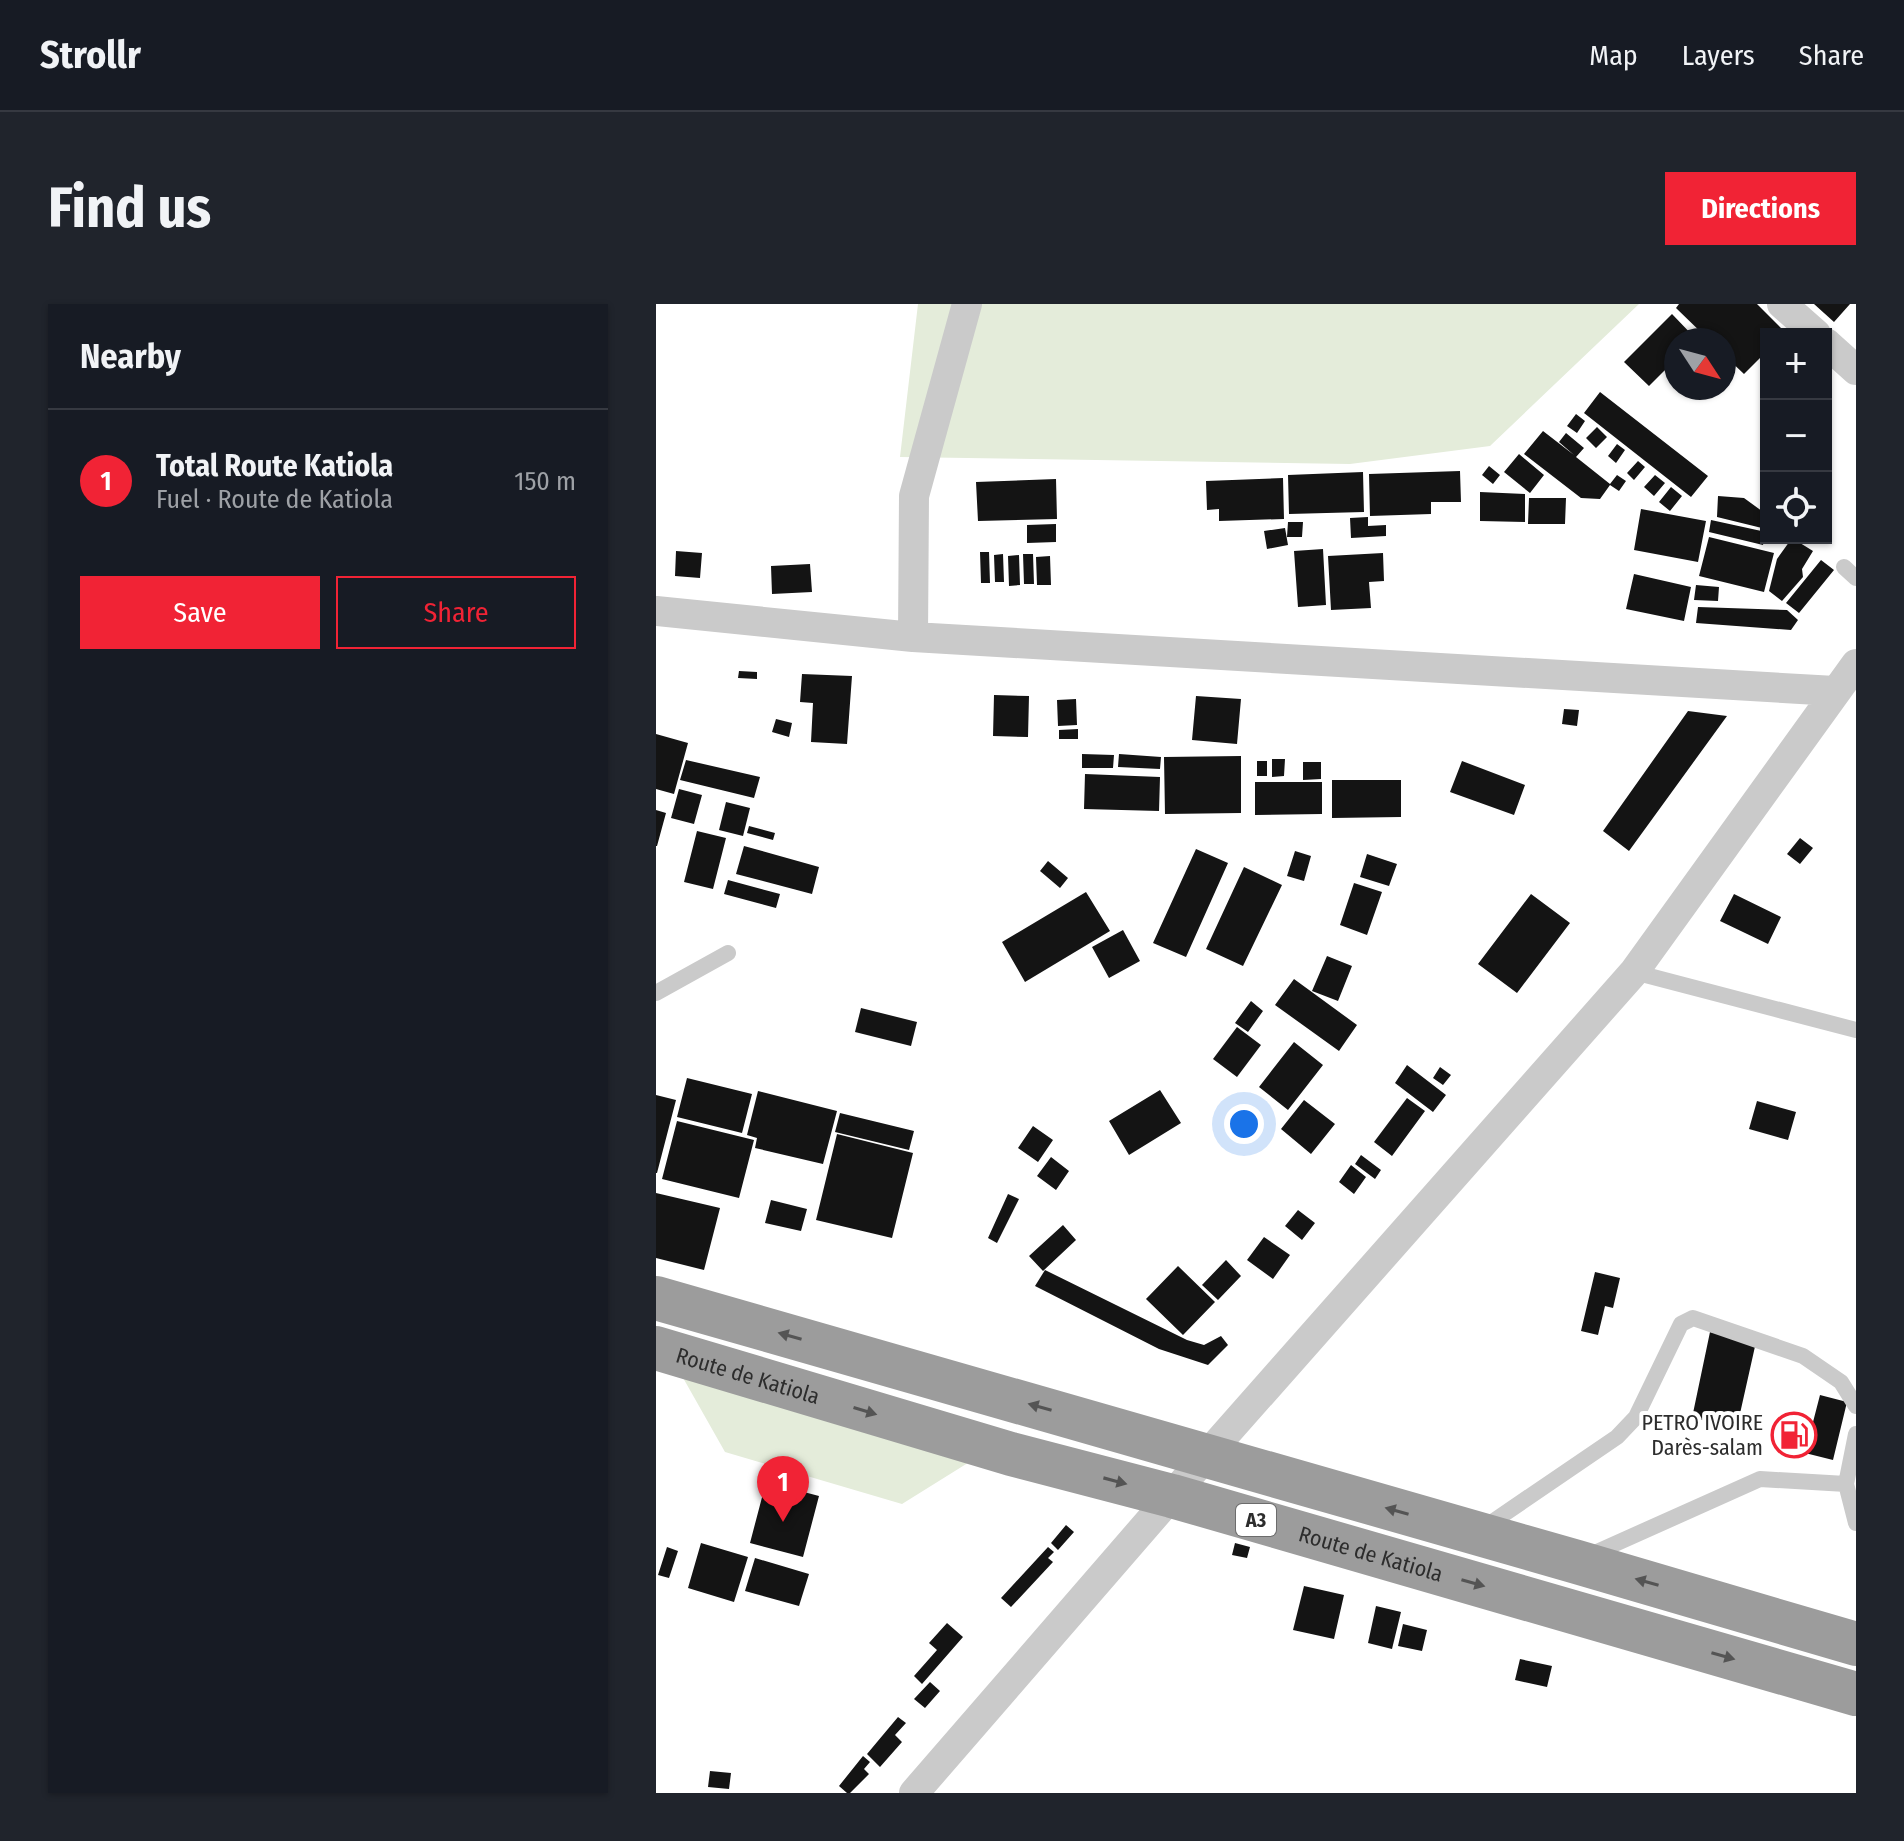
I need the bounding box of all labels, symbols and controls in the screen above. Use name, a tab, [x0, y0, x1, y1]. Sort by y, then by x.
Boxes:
text: Strollr	[40, 32, 141, 78]
text: Map	[1589, 39, 1638, 72]
text: Layers	[1682, 39, 1755, 72]
text: Share	[1799, 39, 1864, 72]
button: Directions	[1665, 172, 1856, 245]
text: Find us	[48, 175, 211, 242]
north arrow	[1664, 328, 1736, 400]
map controls	[1760, 328, 1832, 544]
button: +	[1760, 328, 1832, 400]
text: Nearby	[80, 336, 181, 377]
button: −	[1760, 400, 1832, 472]
text: Total Route Katiola	[156, 448, 393, 484]
text: 1	[101, 466, 112, 497]
text: 150 m	[514, 466, 576, 497]
button: locate	[1760, 472, 1832, 544]
text: Fuel · Route de Katiola	[156, 484, 393, 515]
button: Save	[80, 576, 320, 649]
button: Share	[336, 576, 576, 649]
your location	[1224, 1104, 1264, 1144]
one-way arrow	[777, 1329, 801, 1342]
street label: Route de Katiola	[673, 1341, 823, 1410]
one-way arrow	[1027, 1401, 1052, 1413]
one-way arrow	[853, 1405, 877, 1418]
place label: PETRO IVOIRE Darès-salam	[1641, 1409, 1763, 1461]
fuel station icon: PETRO IVOIRE Darès-salam	[1770, 1411, 1818, 1459]
pin: 1	[757, 1456, 809, 1522]
one-way arrow	[1103, 1476, 1128, 1488]
road number: A3	[1236, 1504, 1276, 1536]
one-way arrow	[1384, 1504, 1408, 1517]
street label: Route de Katiola	[1296, 1520, 1446, 1587]
one-way arrow	[1635, 1575, 1659, 1588]
one-way arrow	[1461, 1577, 1485, 1590]
one-way arrow	[1710, 1650, 1735, 1662]

